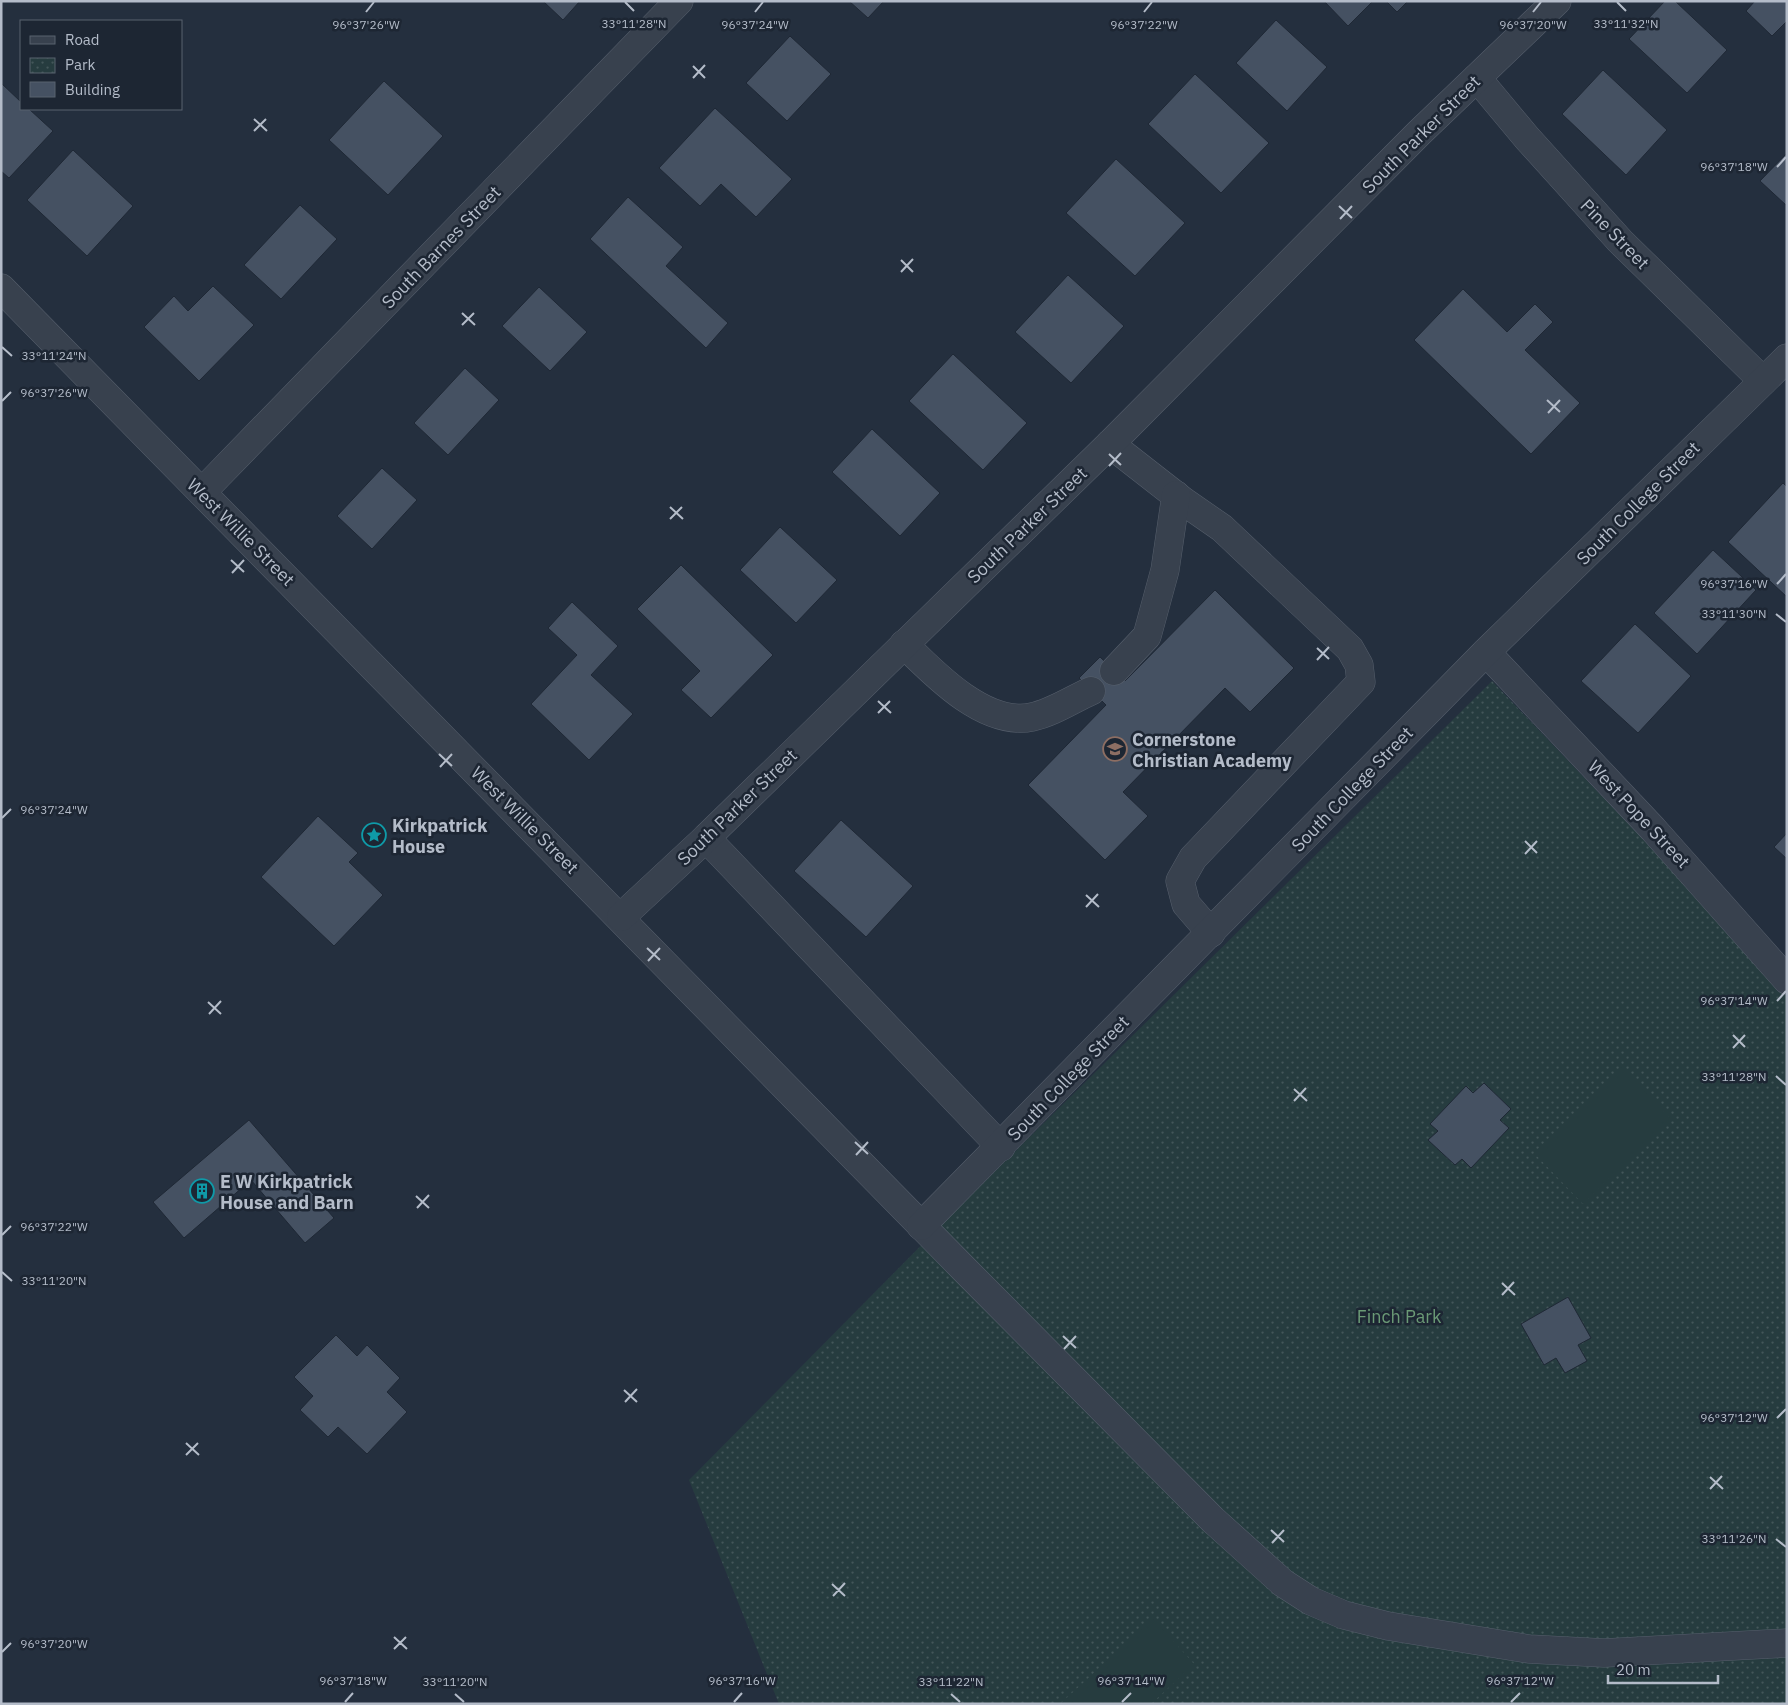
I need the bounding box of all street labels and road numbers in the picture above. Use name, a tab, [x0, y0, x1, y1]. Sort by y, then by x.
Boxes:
street label: South Parker Street	[1357, 70, 1485, 198]
street label: South Barnes Street	[376, 181, 506, 313]
street label: Pine Street	[1576, 194, 1654, 274]
street label: South College Street	[1571, 436, 1705, 570]
street label: South Parker Street	[962, 462, 1092, 588]
street label: West Willie Street	[182, 473, 300, 591]
street label: South College Street	[1286, 722, 1418, 856]
street label: South Parker Street	[672, 744, 802, 870]
street label: West Pope Street	[1583, 755, 1695, 873]
street label: West Willie Street	[466, 761, 584, 879]
street label: South College Street	[1002, 1011, 1134, 1145]

